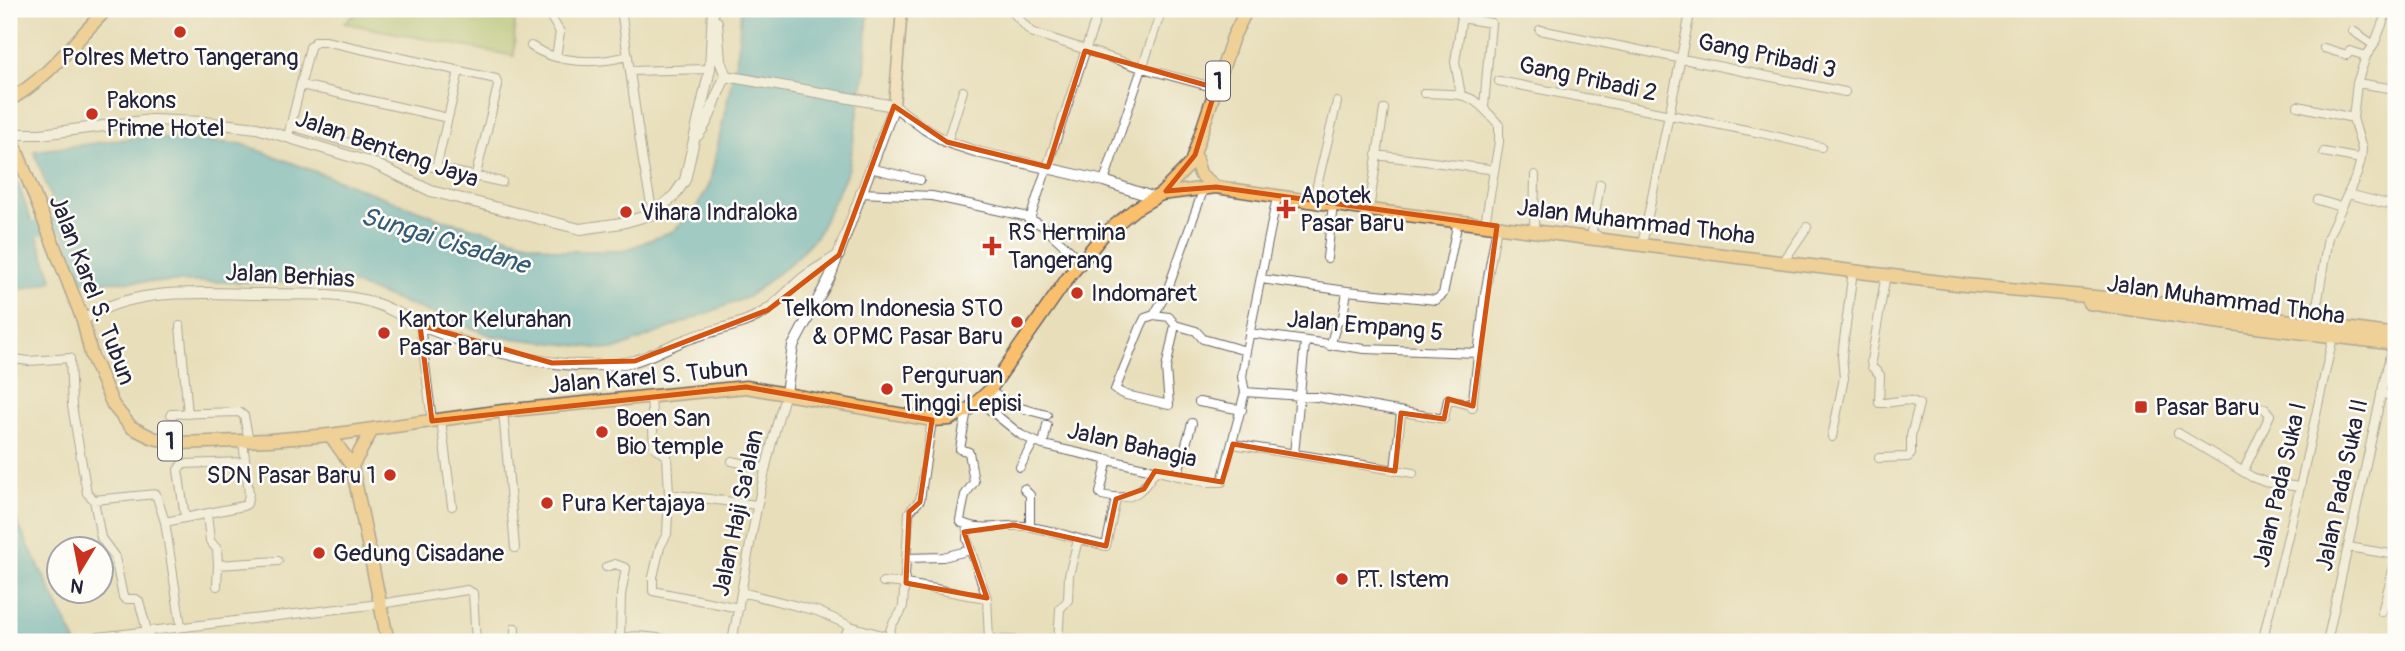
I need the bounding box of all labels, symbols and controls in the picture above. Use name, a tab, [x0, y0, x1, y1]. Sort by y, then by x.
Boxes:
marker: Polres Metro Tangerang	[172, 24, 188, 40]
street label: Gang Pribadi 3	[1695, 27, 1839, 85]
place label: Polres Metro Tangerang	[61, 43, 299, 72]
street label: Gang Pribadi 2	[1516, 50, 1660, 108]
road number: 1	[1206, 61, 1230, 100]
place label: Pakons Prime Hotel	[106, 86, 225, 143]
street label: Jalan Benteng Jaya	[292, 104, 482, 194]
marker: Pakons Prime Hotel	[84, 106, 100, 122]
place label: Apotek Pasar Baru	[1300, 181, 1405, 238]
street label: Jalan Karel S. Tubun	[43, 191, 141, 389]
street label: Jalan Muhammad Thoha	[1515, 193, 1757, 251]
place label: Vihara Indraloka	[640, 198, 798, 227]
water label: Sungai Cisadane	[357, 200, 535, 282]
marker: Apotek Pasar Baru	[1278, 201, 1294, 217]
marker: Vihara Indraloka	[618, 204, 634, 220]
place label: RS Hermina Tangerang	[1008, 218, 1126, 275]
marker: RS Hermina Tangerang	[982, 236, 1002, 256]
street label: Jalan Berhias	[225, 258, 356, 294]
street label: Jalan Muhammad Thoha	[2105, 269, 2347, 331]
place label: Indomaret	[1091, 279, 1197, 308]
marker: Indomaret	[1069, 285, 1085, 301]
place label: Telkom Indonesia STO & OPMC Pasar Baru	[781, 294, 1003, 351]
place label: Kantor Kelurahan Pasar Baru	[398, 305, 572, 362]
street label: Jalan Empang 5	[1286, 305, 1444, 347]
marker: Telkom Indonesia STO & OPMC Pasar Baru	[1009, 314, 1025, 330]
marker: Kantor Kelurahan Pasar Baru	[376, 325, 392, 341]
street label: Jalan Karel S. Tubun	[547, 354, 749, 400]
place label: Perguruan Tinggi Lepisi	[901, 361, 1022, 418]
marker: Perguruan Tinggi Lepisi	[879, 381, 895, 397]
place label: Pasar Baru	[2155, 393, 2260, 422]
street label: Jalan Pada Suka II	[2310, 396, 2374, 574]
marker: Pasar Baru	[2133, 399, 2149, 415]
street label: Jalan Pada Suka I	[2247, 400, 2313, 570]
place label: Boen San Bio temple	[616, 404, 724, 461]
street label: Jalan Bahagia	[1064, 416, 1200, 474]
road number: 1	[158, 422, 182, 461]
marker: Boen San Bio temple	[594, 424, 610, 440]
street label: Jalan Haji Sa'alan	[706, 427, 770, 599]
place label: SDN Pasar Baru 1	[206, 461, 376, 490]
marker: SDN Pasar Baru 1	[382, 467, 398, 483]
place label: Pura Kertajaya	[561, 489, 705, 518]
marker: Pura Kertajaya	[539, 495, 555, 511]
north arrow	[46, 536, 116, 606]
place label: Gedung Cisadane	[333, 539, 504, 568]
marker: Gedung Cisadane	[311, 545, 327, 561]
place label: P.T. Istem	[1356, 565, 1449, 594]
marker: P.T. Istem	[1334, 571, 1350, 587]
text: N	[69, 573, 86, 599]

